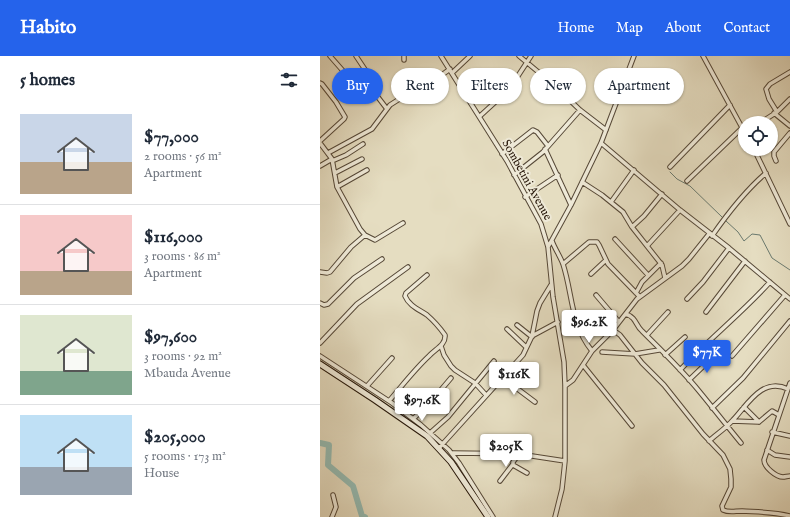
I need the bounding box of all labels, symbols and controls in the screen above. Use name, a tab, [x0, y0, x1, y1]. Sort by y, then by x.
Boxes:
text: Habito	[20, 16, 76, 40]
text: Home	[558, 19, 594, 37]
text: Map	[616, 19, 643, 37]
text: About	[665, 19, 701, 37]
text: Contact	[723, 19, 770, 37]
chip: Buy	[332, 68, 383, 104]
chip: Rent	[391, 68, 449, 104]
chip: Filters	[457, 68, 522, 104]
chip: New	[530, 68, 586, 104]
chip: Apartment	[594, 68, 684, 104]
icon: filters	[278, 69, 300, 91]
text: 5 homes	[20, 70, 75, 91]
map controls	[738, 116, 778, 156]
button: locate	[738, 116, 778, 156]
text: $77,000	[144, 127, 199, 148]
icon: home	[52, 130, 100, 178]
street label: Sombetini Avenue	[499, 137, 556, 223]
text: 2 rooms · 56 m²	[144, 148, 222, 165]
text: Apartment	[144, 165, 202, 182]
text: $116,000	[144, 227, 203, 248]
icon: home	[52, 231, 100, 279]
text: 3 rooms · 86 m²	[144, 248, 221, 265]
text: Apartment	[144, 265, 202, 282]
pin: $96.2K	[556, 310, 622, 344]
text: $96.2K	[571, 314, 607, 331]
text: $97,600	[144, 327, 197, 348]
icon: home	[52, 331, 100, 379]
pin: $77K	[683, 340, 731, 374]
text: $77K	[693, 344, 721, 361]
text: 3 rooms · 92 m²	[144, 348, 222, 365]
pin: $116K	[486, 362, 542, 396]
text: Mbauda Avenue	[144, 365, 231, 382]
text: $116K	[498, 366, 530, 383]
pin: $97.6K	[389, 388, 455, 422]
text: $97.6K	[404, 392, 440, 409]
text: $205,000	[144, 427, 205, 448]
icon: home	[52, 431, 100, 479]
pin: $205K	[478, 434, 534, 468]
text: $205K	[489, 438, 523, 455]
text: 5 rooms · 173 m²	[144, 448, 226, 465]
text: House	[144, 465, 179, 482]

